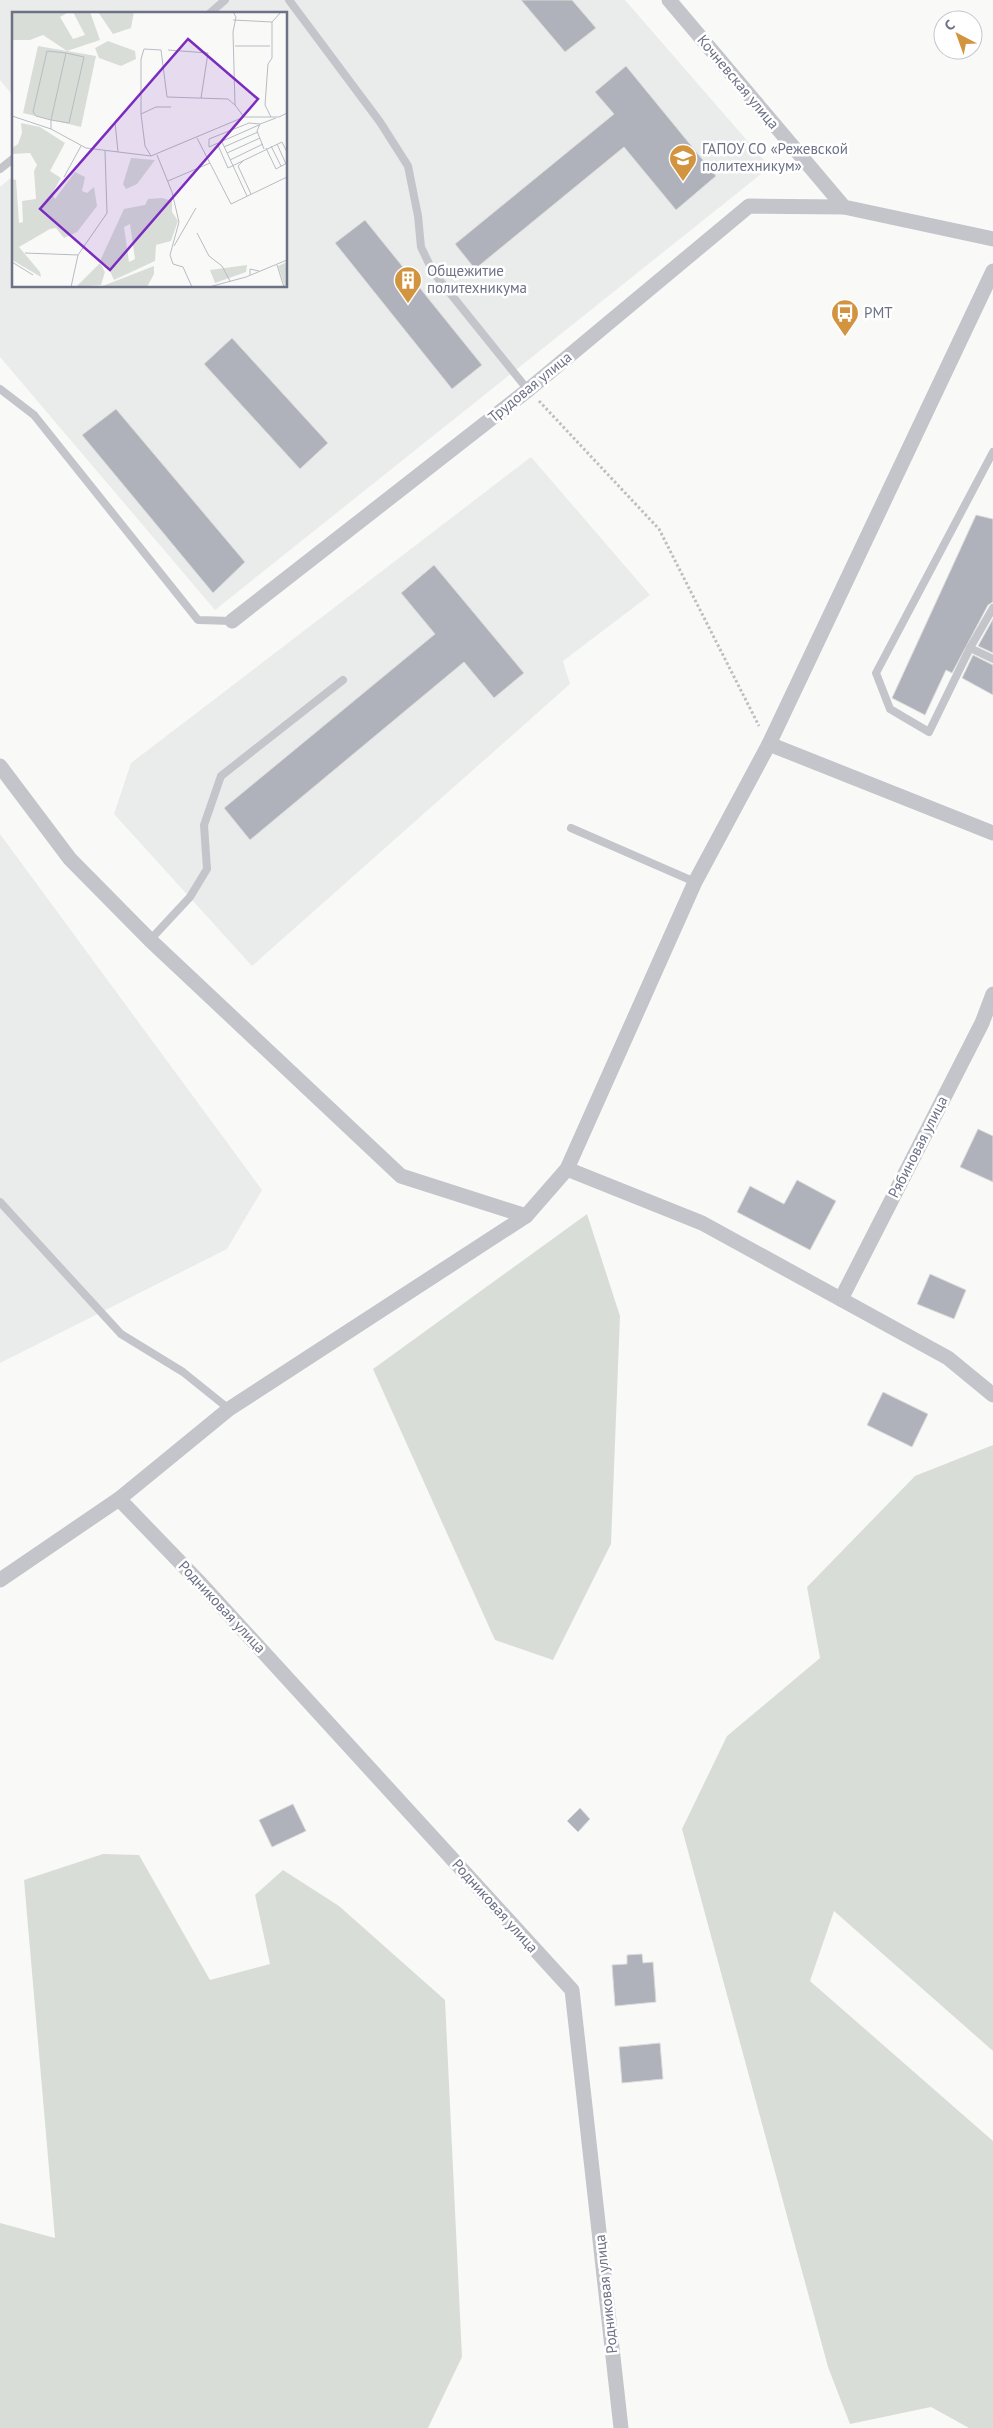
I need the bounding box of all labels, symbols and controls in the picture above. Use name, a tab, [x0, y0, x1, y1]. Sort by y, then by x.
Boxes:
north arrow	[933, 10, 983, 60]
inset map	[12, 12, 288, 288]
text: С	[941, 16, 958, 35]
street label: Кочневская улица	[693, 31, 783, 133]
place label: ГАПОУ СО «Режевской политехникум»	[702, 139, 848, 175]
school or university icon: ГАПОУ СО «Режевской политехникум»	[668, 143, 698, 182]
place label: Общежитие политехникума	[427, 261, 527, 297]
building icon: Общежитие политехникума	[393, 265, 423, 304]
bus stop icon: РМТ	[830, 298, 860, 337]
place label: РМТ	[864, 303, 893, 322]
street label: Трудовая улица	[484, 347, 575, 426]
street label: Рябиновая улица	[884, 1093, 951, 1201]
street label: Родниковая улица	[175, 1556, 270, 1657]
street label: Родниковая улица	[448, 1855, 542, 1956]
street label: Родниковая улица	[590, 2234, 621, 2354]

